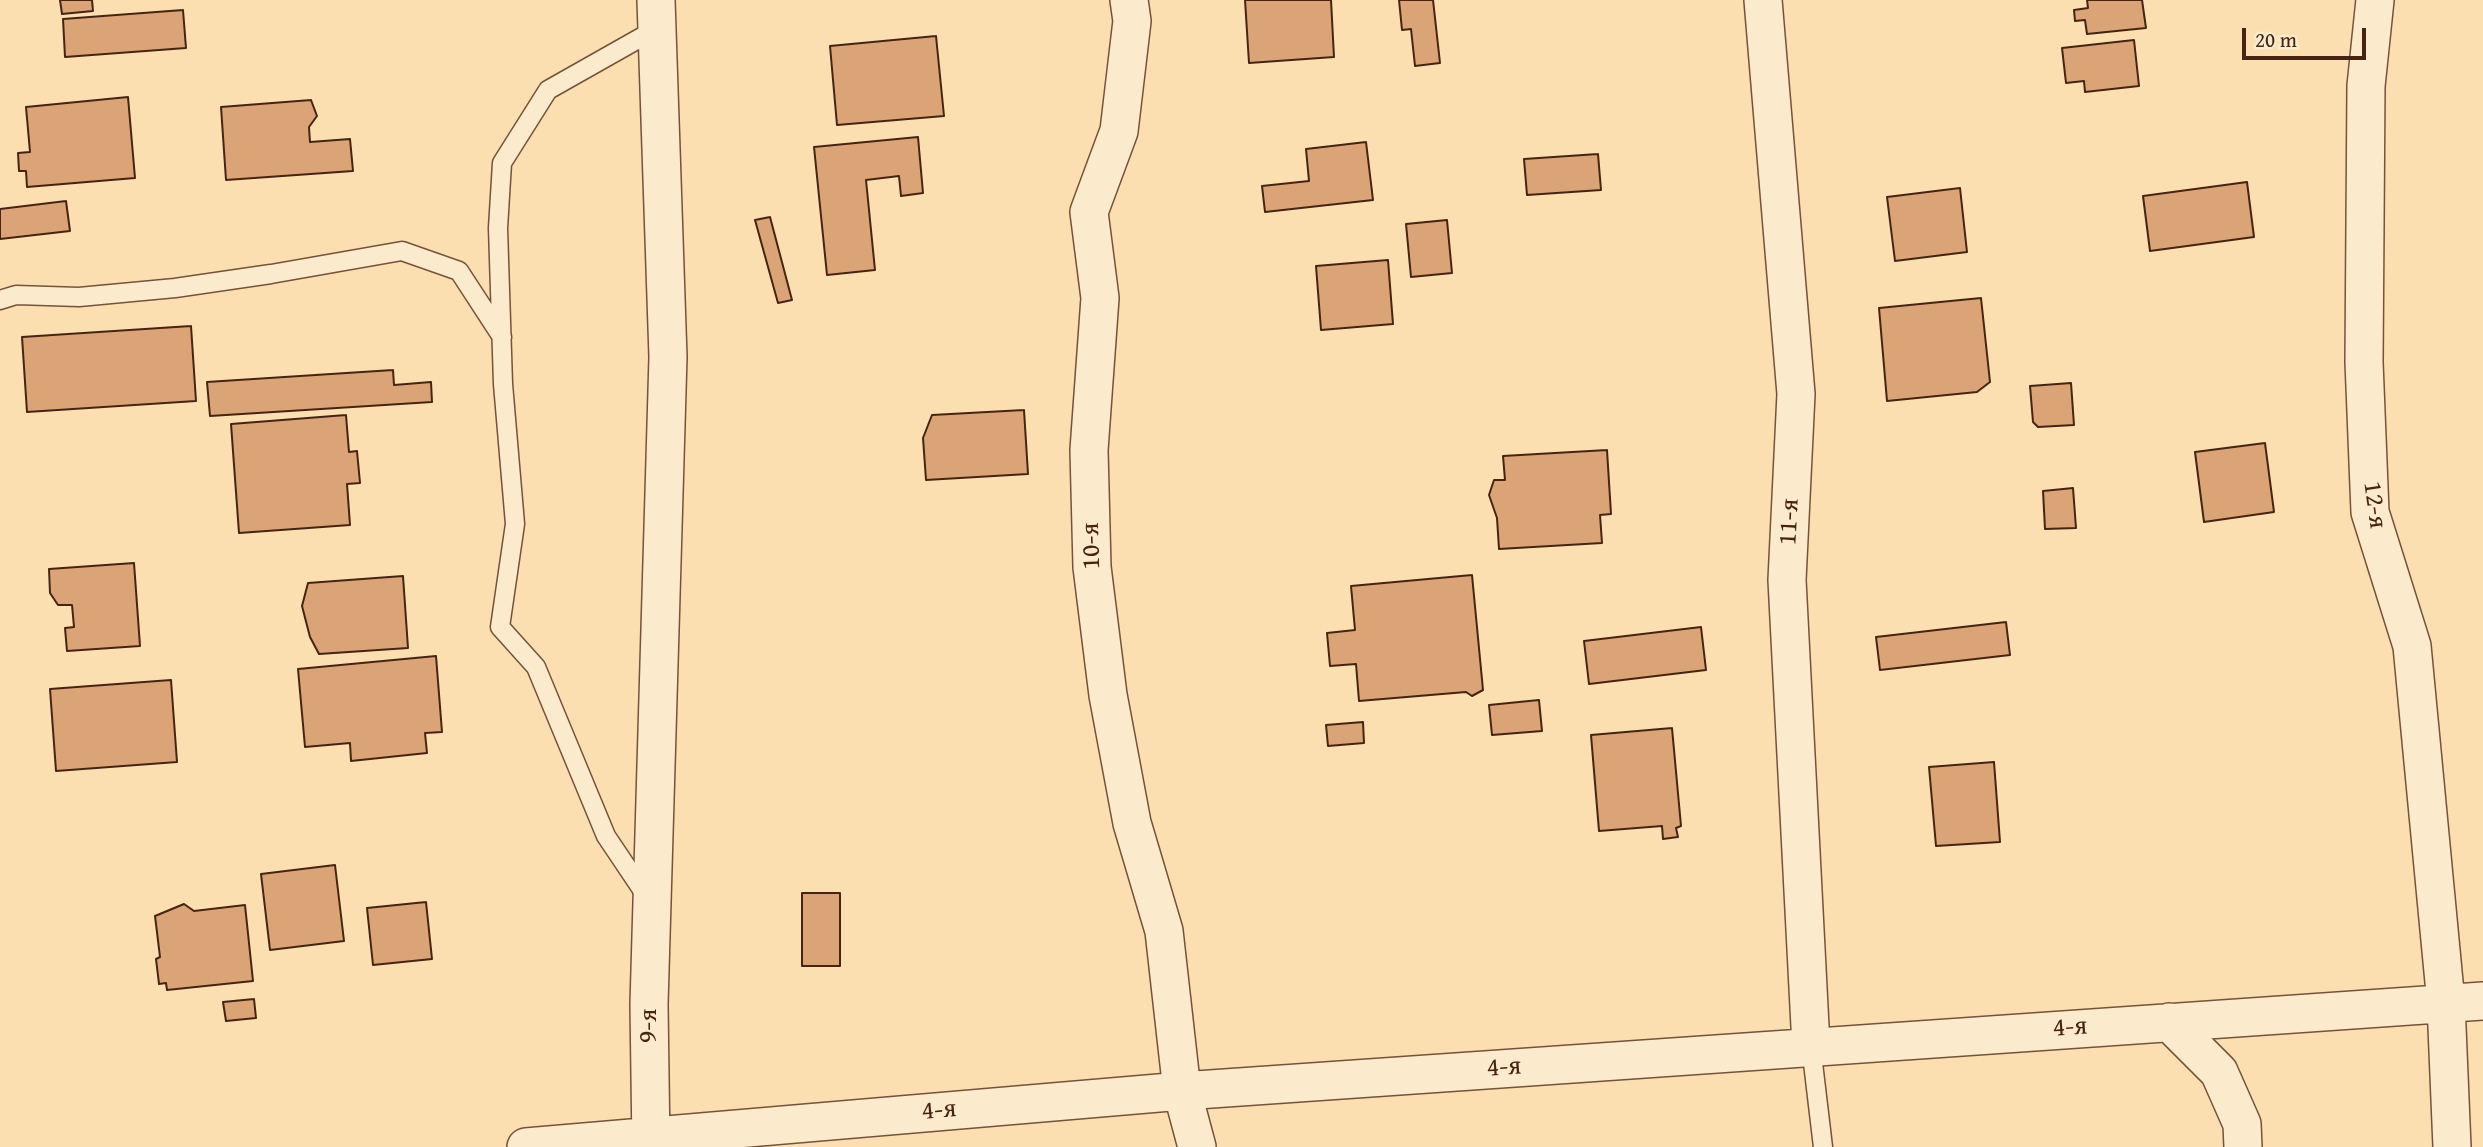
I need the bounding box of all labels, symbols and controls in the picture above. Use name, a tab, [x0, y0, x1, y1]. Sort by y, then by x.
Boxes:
scale bar	[2245, 14, 2369, 58]
text: 20 m	[2255, 24, 2297, 55]
street label: 12-я	[2355, 479, 2393, 531]
street label: 11-я	[1773, 498, 1807, 546]
street label: 10-я	[1076, 522, 1108, 570]
street label: 9-я	[633, 1009, 665, 1043]
street label: 4-я	[2052, 1011, 2088, 1045]
street label: 4-я	[1486, 1051, 1522, 1085]
street label: 4-я	[920, 1094, 958, 1128]

